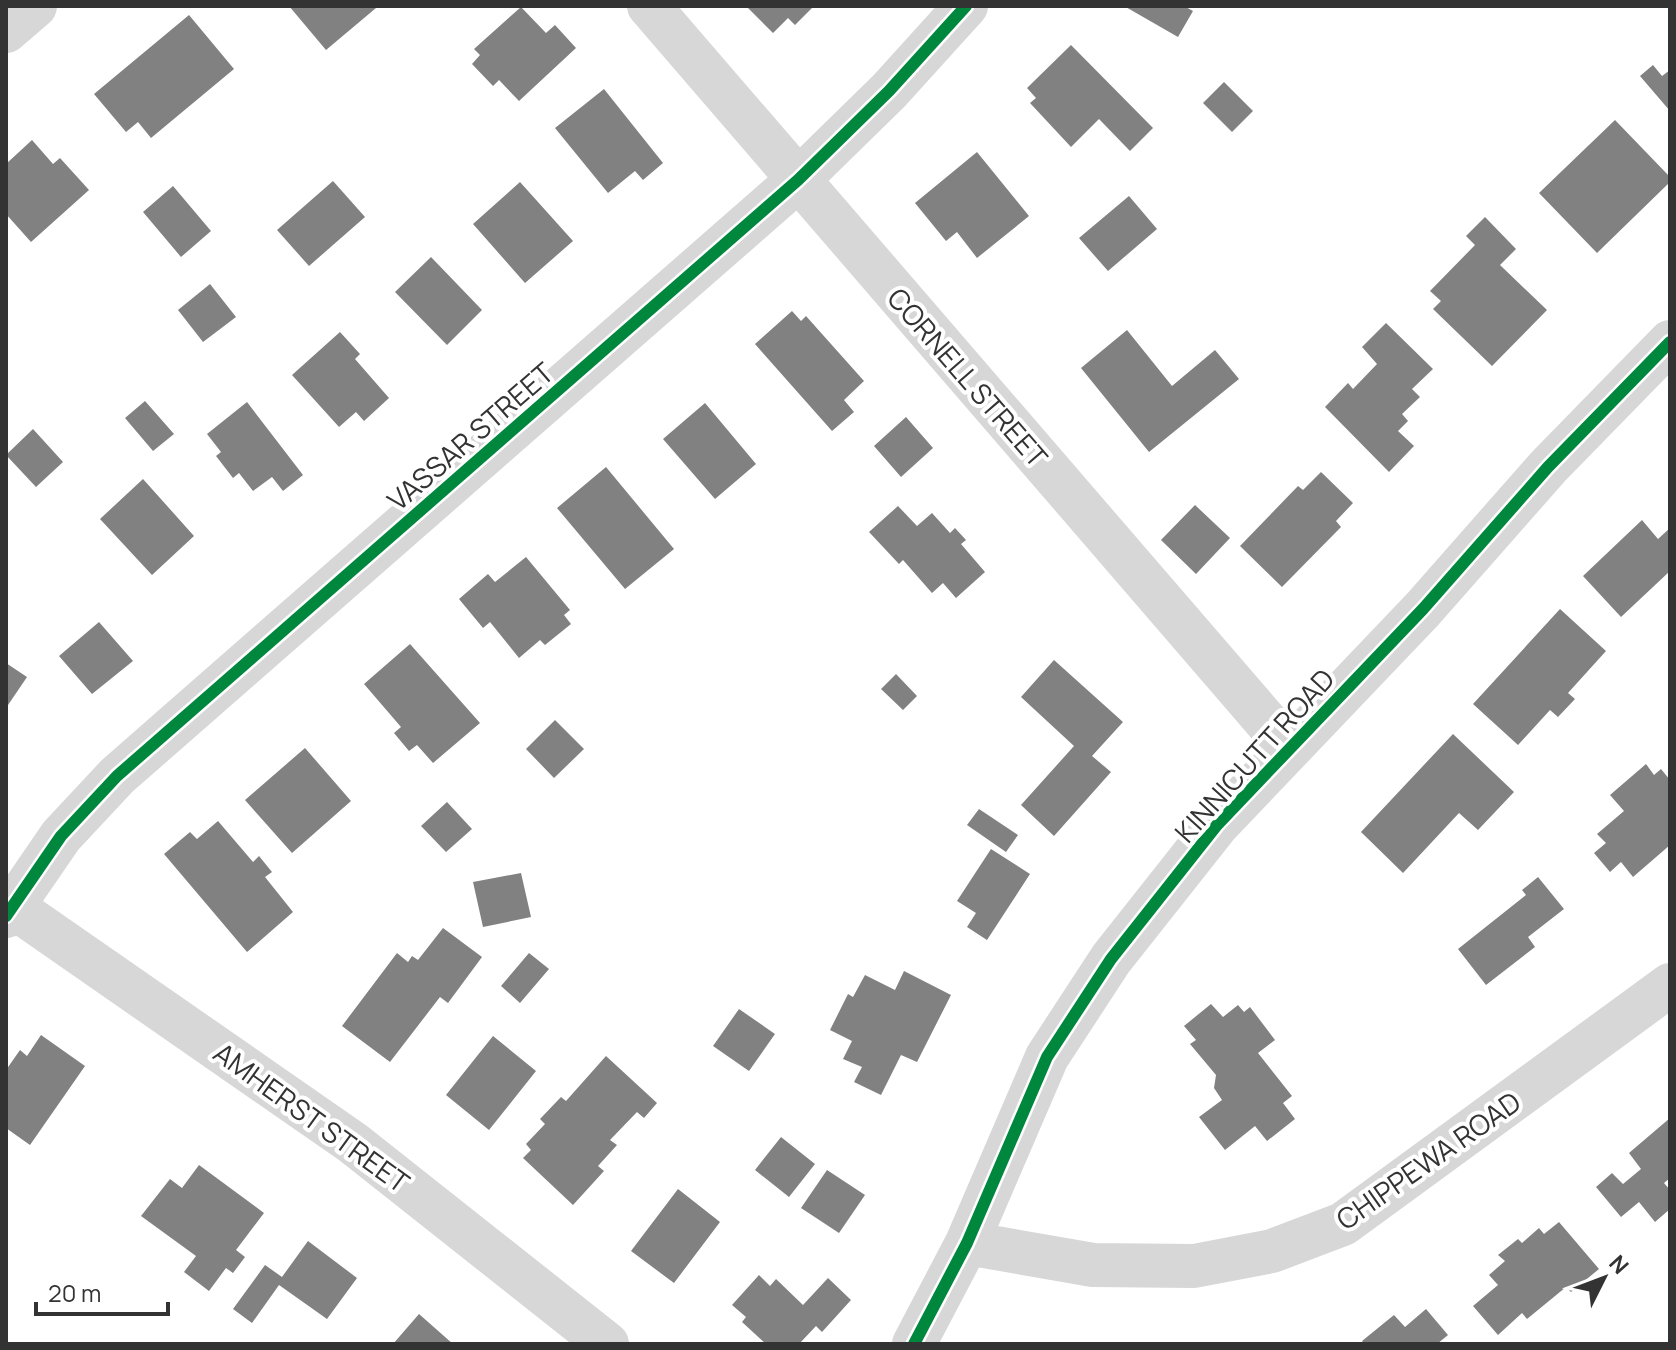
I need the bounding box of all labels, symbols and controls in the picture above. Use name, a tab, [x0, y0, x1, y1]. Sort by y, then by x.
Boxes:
street label: CORNELL STREET	[879, 279, 1057, 475]
street label: VASSAR STREET	[379, 353, 561, 519]
street label: KINNICUTT ROAD	[1166, 660, 1342, 850]
street label: AMHERST STREET	[207, 1033, 418, 1201]
street label: CHIPPEWA ROAD	[1328, 1082, 1528, 1238]
north arrow	[1564, 1238, 1644, 1318]
text: N	[1602, 1249, 1635, 1281]
scale bar	[36, 1266, 168, 1316]
text: 20 m	[48, 1276, 101, 1309]

